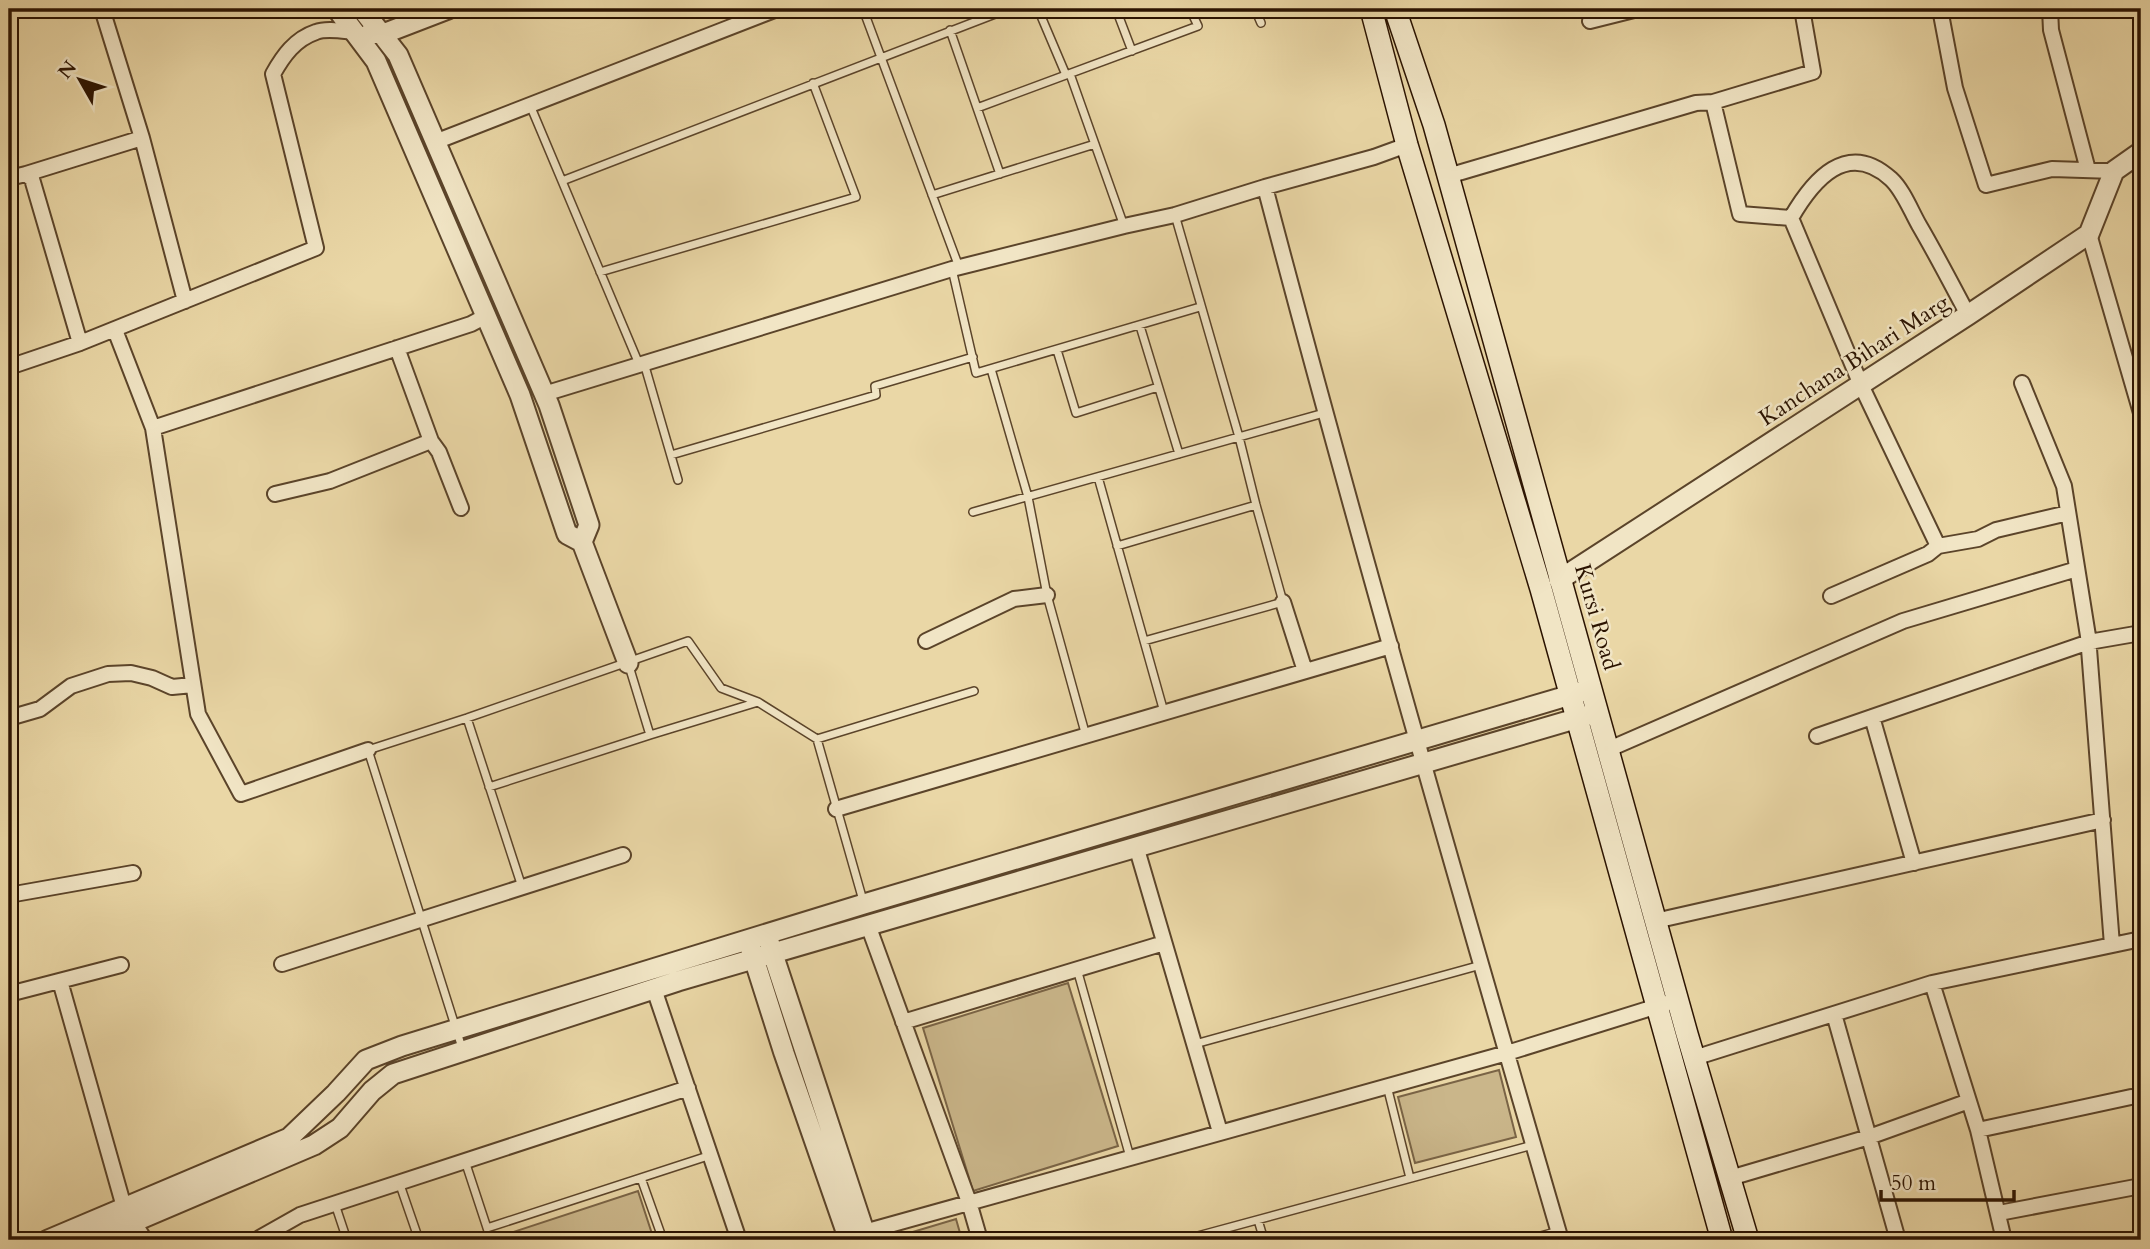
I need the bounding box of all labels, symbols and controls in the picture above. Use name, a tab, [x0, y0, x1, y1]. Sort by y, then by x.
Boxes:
north arrow	[46, 46, 116, 116]
text: N	[52, 55, 83, 85]
street label: Kanchana Bihari Marg	[1753, 287, 1955, 433]
street label: Kursi Road	[1567, 560, 1627, 674]
scale bar	[1881, 1158, 2014, 1202]
text: 50 m	[1891, 1169, 1936, 1198]

